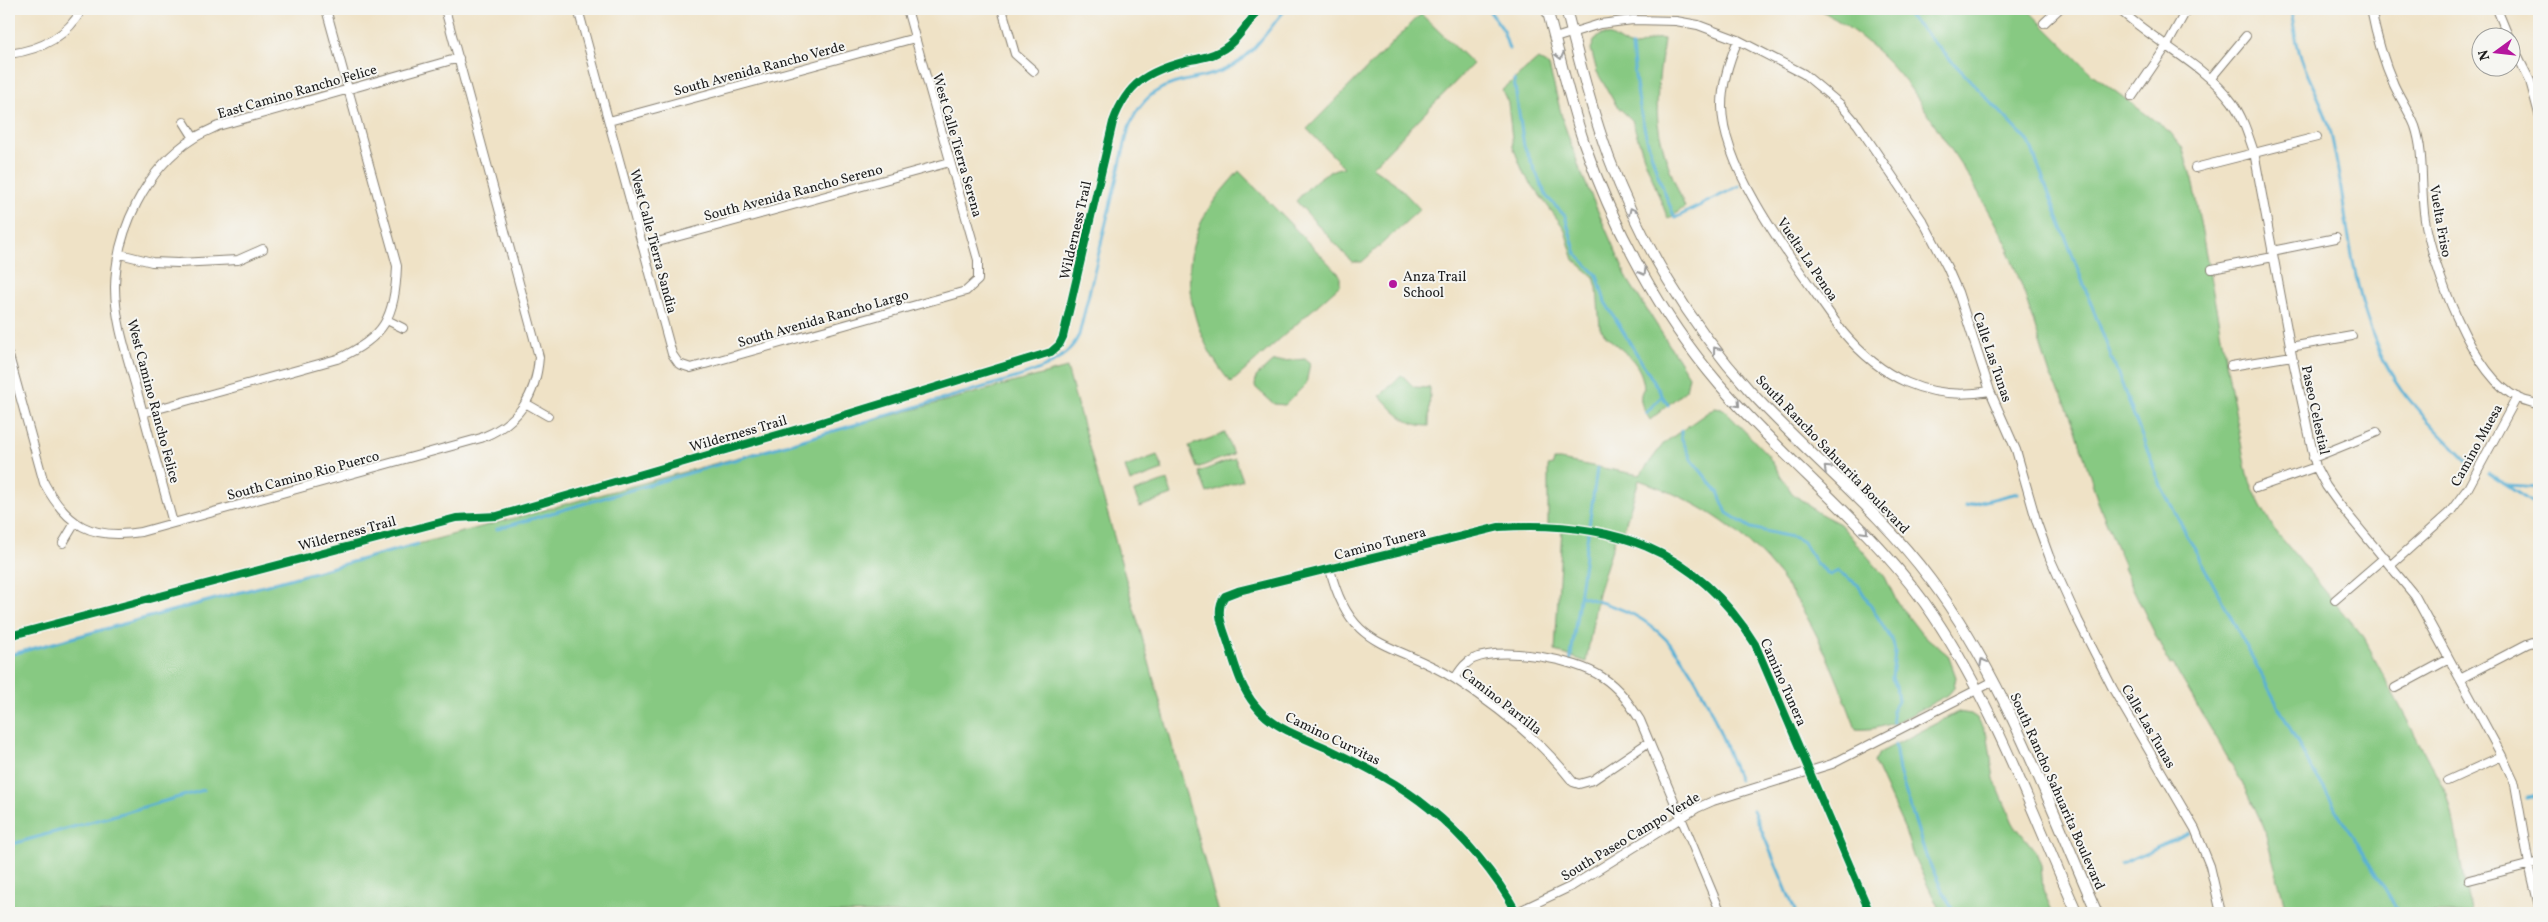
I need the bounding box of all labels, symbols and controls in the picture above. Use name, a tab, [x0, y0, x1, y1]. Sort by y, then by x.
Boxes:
north arrow	[2470, 28, 2520, 78]
street label: South Avenida Rancho Verde	[672, 37, 847, 101]
text: N	[2474, 48, 2495, 62]
one-way arrow	[1554, 51, 1564, 59]
street label: East Camino Rancho Felice	[216, 60, 380, 124]
street label: West Calle Tierra Serena	[927, 71, 986, 220]
street label: South Avenida Rancho Sereno	[702, 160, 885, 226]
street label: West Calle Tierra Sandia	[624, 167, 681, 316]
street label: Wilderness Trail	[1056, 179, 1097, 282]
street label: Vuelta Friso	[2424, 184, 2455, 259]
one-way arrow	[1628, 207, 1638, 216]
street label: Vuelta La Penoa	[1772, 214, 1842, 305]
one-way arrow	[1636, 267, 1646, 276]
place label: Anza Trail School	[1403, 268, 1466, 303]
marker: Anza Trail School	[1387, 278, 1399, 290]
street label: South Avenida Rancho Largo	[736, 286, 911, 353]
street label: Calle Las Tunas	[1967, 310, 2016, 405]
street label: West Camino Rancho Felice	[121, 317, 184, 486]
one-way arrow	[1714, 347, 1722, 356]
street label: Paseo Celestial	[2296, 364, 2333, 457]
street label: South Rancho Sahuarita Boulevard	[1751, 371, 1913, 539]
one-way arrow	[1731, 399, 1740, 408]
street label: Camino Muesa	[2447, 401, 2508, 490]
street label: Wilderness Trail	[687, 411, 789, 457]
street label: South Camino Rio Puerco	[225, 447, 382, 506]
one-way arrow	[1823, 465, 1832, 474]
street label: Wilderness Trail	[296, 512, 398, 557]
street label: Camino Tunera	[1332, 523, 1428, 566]
one-way arrow	[1859, 525, 1868, 534]
street label: Camino Tunera	[1755, 636, 1810, 729]
one-way arrow	[1980, 658, 1990, 667]
street label: Camino Parrilla	[1457, 665, 1545, 740]
street label: Calle Las Tunas	[2116, 681, 2179, 772]
street label: South Rancho Sahuarita Boulevard	[2004, 690, 2109, 893]
street label: Camino Curvitas	[1282, 708, 1383, 771]
street label: South Paseo Campo Verde	[1558, 788, 1704, 886]

